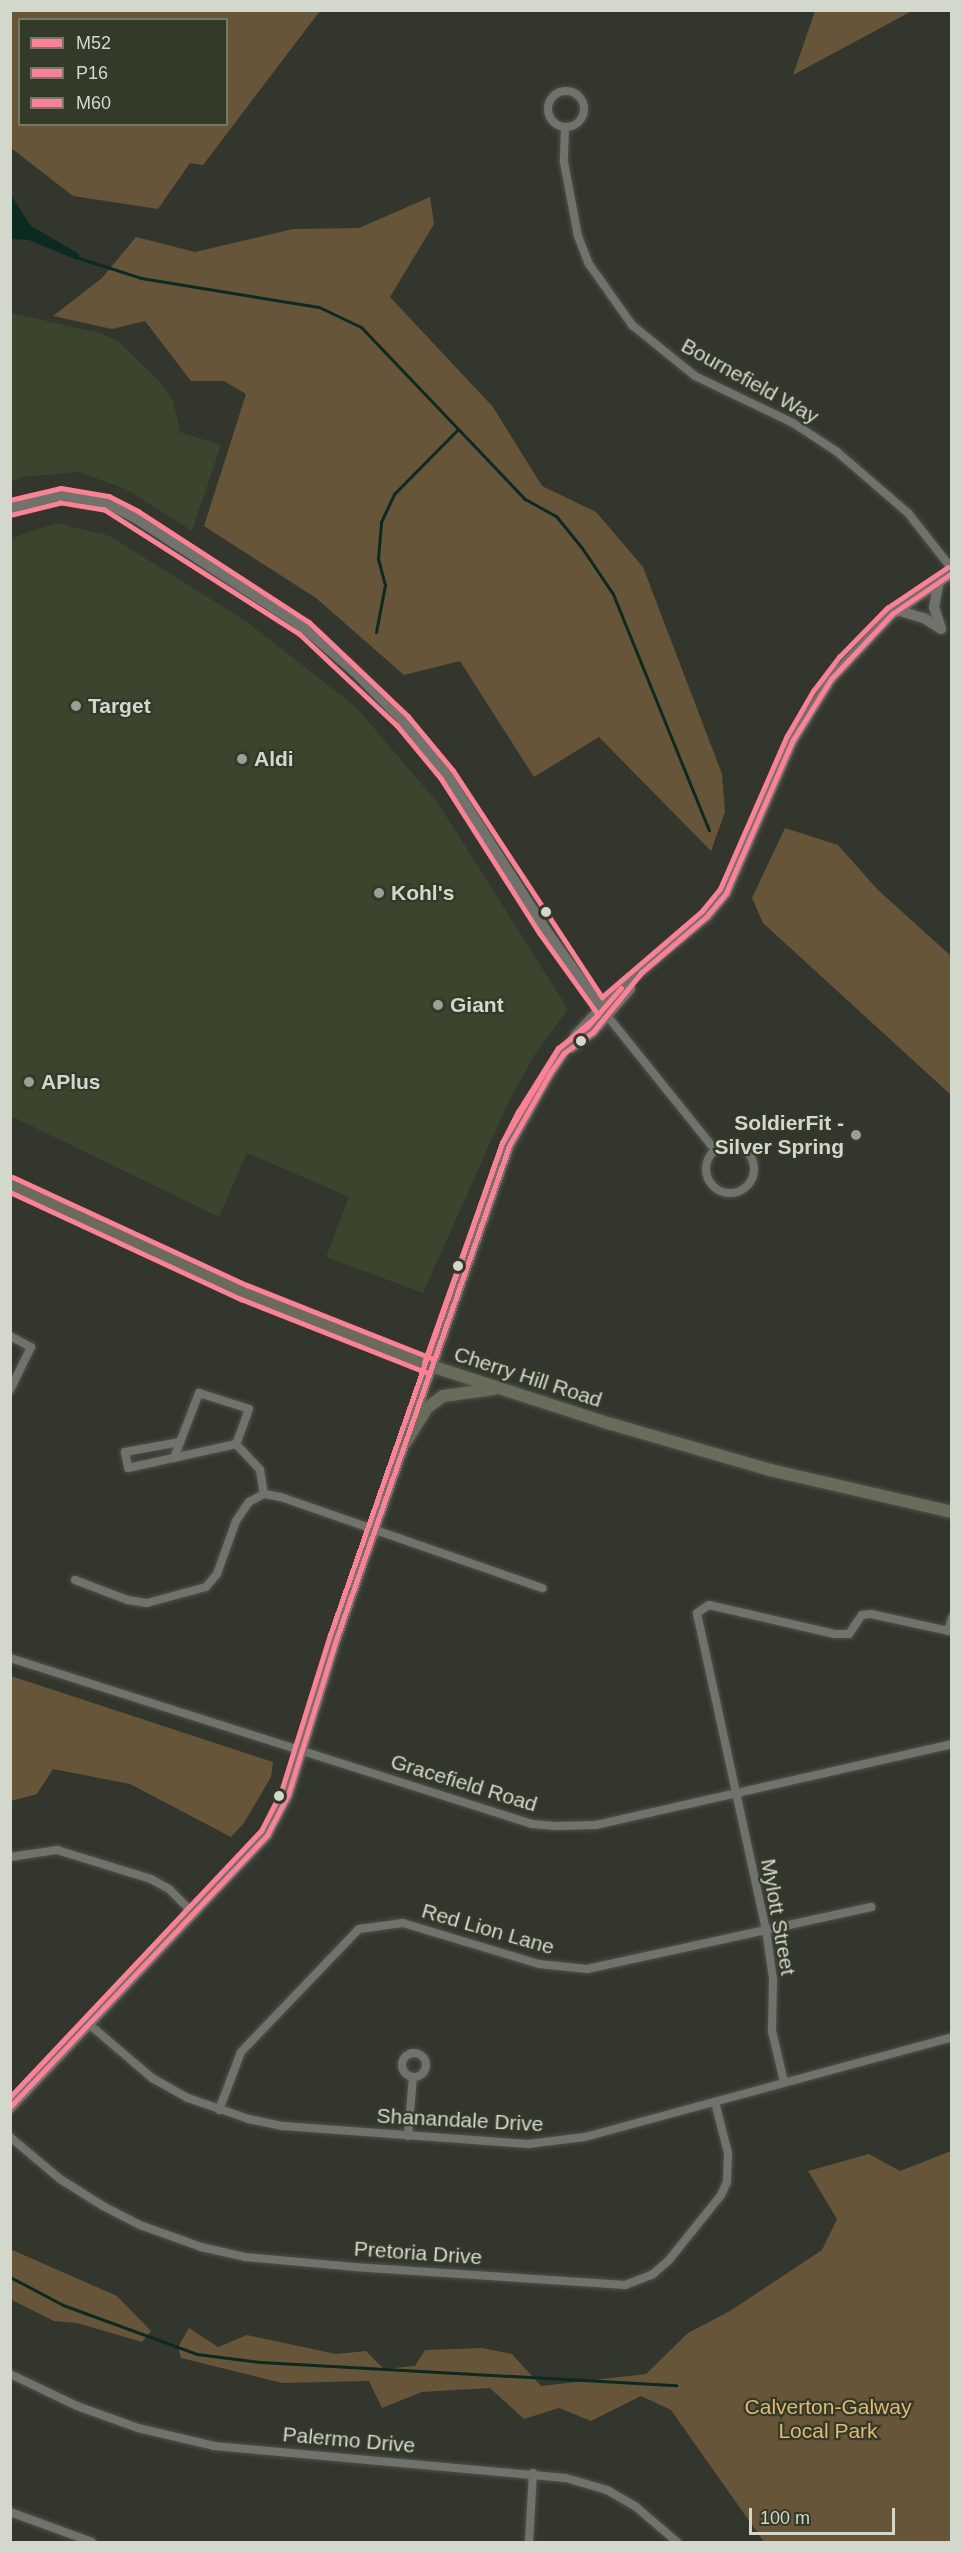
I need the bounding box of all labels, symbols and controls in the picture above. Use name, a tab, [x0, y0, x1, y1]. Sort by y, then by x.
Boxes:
legend	[18, 18, 228, 126]
text: M52	[76, 33, 111, 53]
text: P16	[76, 63, 108, 83]
text: M60	[76, 93, 111, 113]
street label: Bournefield Way	[677, 333, 823, 429]
place label: Target	[88, 693, 151, 719]
marker: Target	[69, 699, 83, 713]
place label: Aldi	[254, 746, 294, 772]
marker: Aldi	[235, 752, 249, 766]
place label: Kohl's	[391, 880, 454, 906]
marker: Kohl's	[372, 886, 386, 900]
unlabelled marker	[540, 906, 552, 918]
place label: Giant	[450, 992, 504, 1018]
marker: Giant	[431, 998, 445, 1012]
unlabelled marker	[575, 1035, 587, 1047]
place label: APlus	[41, 1069, 101, 1095]
marker: APlus	[22, 1075, 36, 1089]
place label: SoldierFit - Silver Spring	[714, 1110, 844, 1160]
marker: SoldierFit - Silver Spring	[849, 1128, 863, 1142]
unlabelled marker	[452, 1260, 464, 1272]
street label: Cherry Hill Road	[451, 1341, 605, 1413]
street label: Gracefield Road	[388, 1749, 540, 1817]
unlabelled marker	[273, 1790, 285, 1802]
street label: Mylott Street	[755, 1857, 801, 1977]
street label: Red Lion Lane	[419, 1898, 557, 1960]
street label: Shanandale Drive	[376, 2103, 544, 2137]
street label: Pretoria Drive	[353, 2236, 483, 2270]
park label: Calverton-Galway Local Park	[745, 2394, 911, 2444]
street label: Palermo Drive	[282, 2422, 416, 2458]
scale bar	[752, 2496, 898, 2534]
text: 100 m	[760, 2508, 810, 2528]

